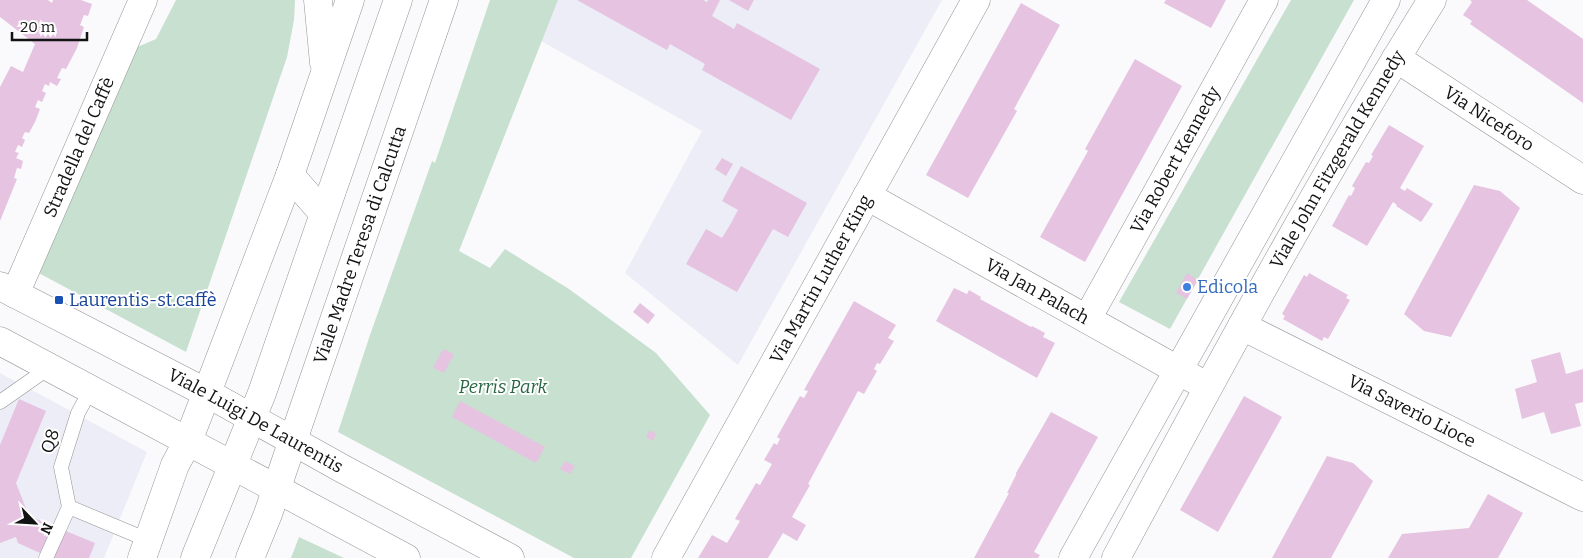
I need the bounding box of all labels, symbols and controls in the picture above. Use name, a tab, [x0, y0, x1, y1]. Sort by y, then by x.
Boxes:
scale bar	[12, 10, 88, 42]
text: 20 m	[20, 18, 56, 36]
street label: Viale John Fitzgerald Kennedy	[1265, 46, 1410, 272]
street label: Stradella del Caffè	[39, 74, 119, 221]
street label: Via Niceforo	[1440, 81, 1538, 156]
street label: Via Robert Kennedy	[1126, 82, 1225, 237]
street label: Viale Madre Teresa di Calcutta	[309, 123, 411, 367]
street label: Via Martin Luther King	[765, 191, 877, 367]
street label: Via Jan Palach	[981, 253, 1093, 329]
place label: Edicola	[1197, 276, 1258, 298]
marker: Edicola	[1181, 281, 1193, 293]
place label: Laurentis-st.caffè	[69, 289, 217, 311]
marker: Laurentis-st.caffè	[53, 294, 65, 306]
street label: Viale Luigi De Laurentis	[164, 364, 347, 478]
street label: Via Saverio Lioce	[1344, 370, 1479, 452]
park label: Perris Park	[459, 376, 548, 398]
street label: Q8	[36, 426, 64, 456]
north arrow	[10, 498, 60, 548]
text: N	[36, 520, 56, 537]

